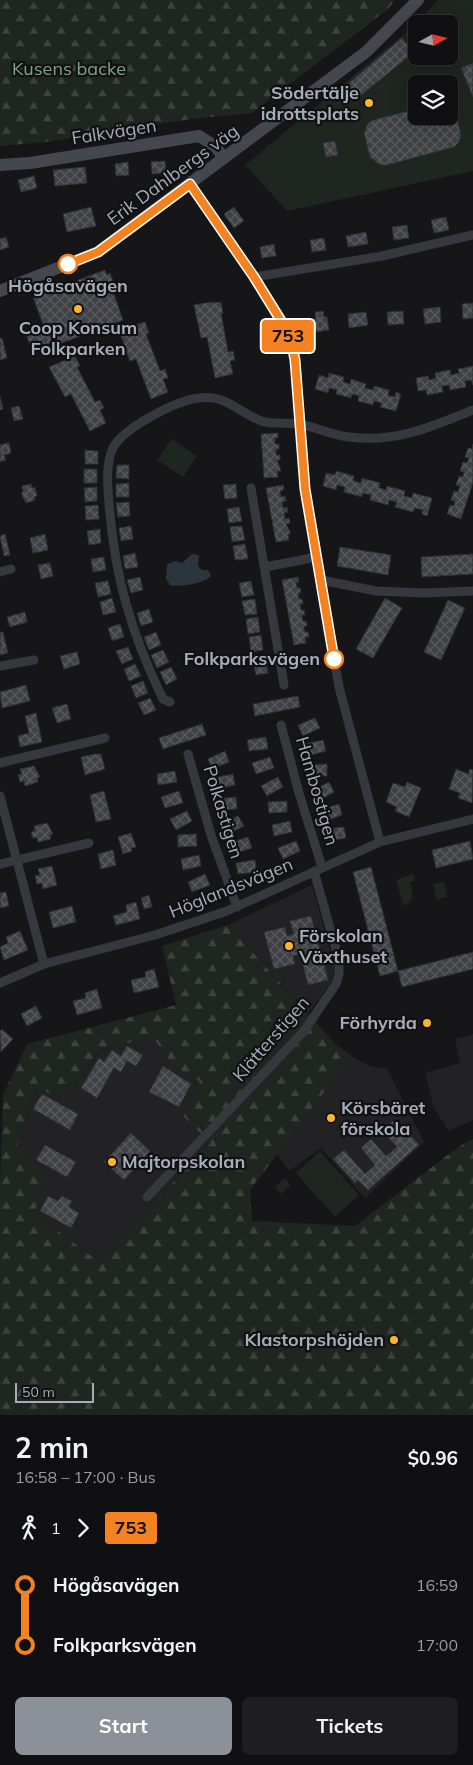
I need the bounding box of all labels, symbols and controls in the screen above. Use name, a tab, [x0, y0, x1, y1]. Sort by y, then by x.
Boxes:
north arrow	[408, 15, 458, 65]
map controls	[408, 15, 458, 125]
park label: Kusens backe	[12, 57, 126, 80]
button: layers	[408, 75, 458, 125]
place label: Södertälje idrottsplats	[261, 81, 359, 125]
marker: Södertälje idrottsplats	[363, 97, 375, 109]
street label: Falkvägen	[70, 113, 158, 150]
street label: Erik Dahlbergs väg	[102, 119, 243, 230]
marker: Högåsavägen	[58, 254, 78, 274]
place label: Högåsavägen	[8, 274, 128, 297]
marker: Coop Konsum Folkparken	[72, 303, 84, 315]
place label: Coop Konsum Folkparken	[19, 316, 137, 360]
line badge: 753	[259, 320, 317, 352]
text: 753	[272, 324, 304, 347]
place label: Folkparksvägen	[184, 647, 320, 670]
marker: Folkparksvägen	[324, 649, 344, 669]
street label: Hambostigen	[291, 734, 344, 848]
street label: Polkastigen	[198, 762, 249, 861]
street label: Höglandsvägen	[165, 852, 296, 923]
place label: Förskolan Växthuset	[298, 924, 387, 968]
marker: Förskolan Växthuset	[283, 940, 295, 952]
street label: Klätterstigen	[227, 991, 314, 1086]
place label: Förhyrda	[340, 1011, 417, 1034]
marker: Förhyrda	[421, 1017, 433, 1029]
place label: Körsbäret förskola	[341, 1096, 425, 1140]
marker: Körsbäret förskola	[325, 1112, 337, 1124]
place label: Majtorpskolan	[122, 1150, 245, 1173]
marker: Majtorpskolan	[106, 1156, 118, 1168]
place label: Klastorpshöjden	[245, 1328, 384, 1351]
marker: Klastorpshöjden	[388, 1334, 400, 1346]
scale bar	[15, 1380, 94, 1403]
text: 50 m	[22, 1383, 55, 1401]
text: 2 min	[15, 1430, 89, 1465]
text: $0.96	[408, 1446, 458, 1470]
text: 16:58 – 17:00 · Bus	[15, 1467, 156, 1487]
icon: walk	[15, 1514, 43, 1542]
icon: forward	[69, 1514, 97, 1542]
text: 753	[115, 1516, 147, 1539]
text: 1	[51, 1518, 61, 1538]
text: Högåsavägen	[53, 1573, 180, 1597]
text: 16:59	[416, 1575, 458, 1595]
text: Folkparksvägen	[53, 1633, 197, 1657]
text: 17:00	[416, 1635, 458, 1655]
button: Start	[15, 1697, 232, 1755]
button: Tickets	[242, 1697, 458, 1755]

